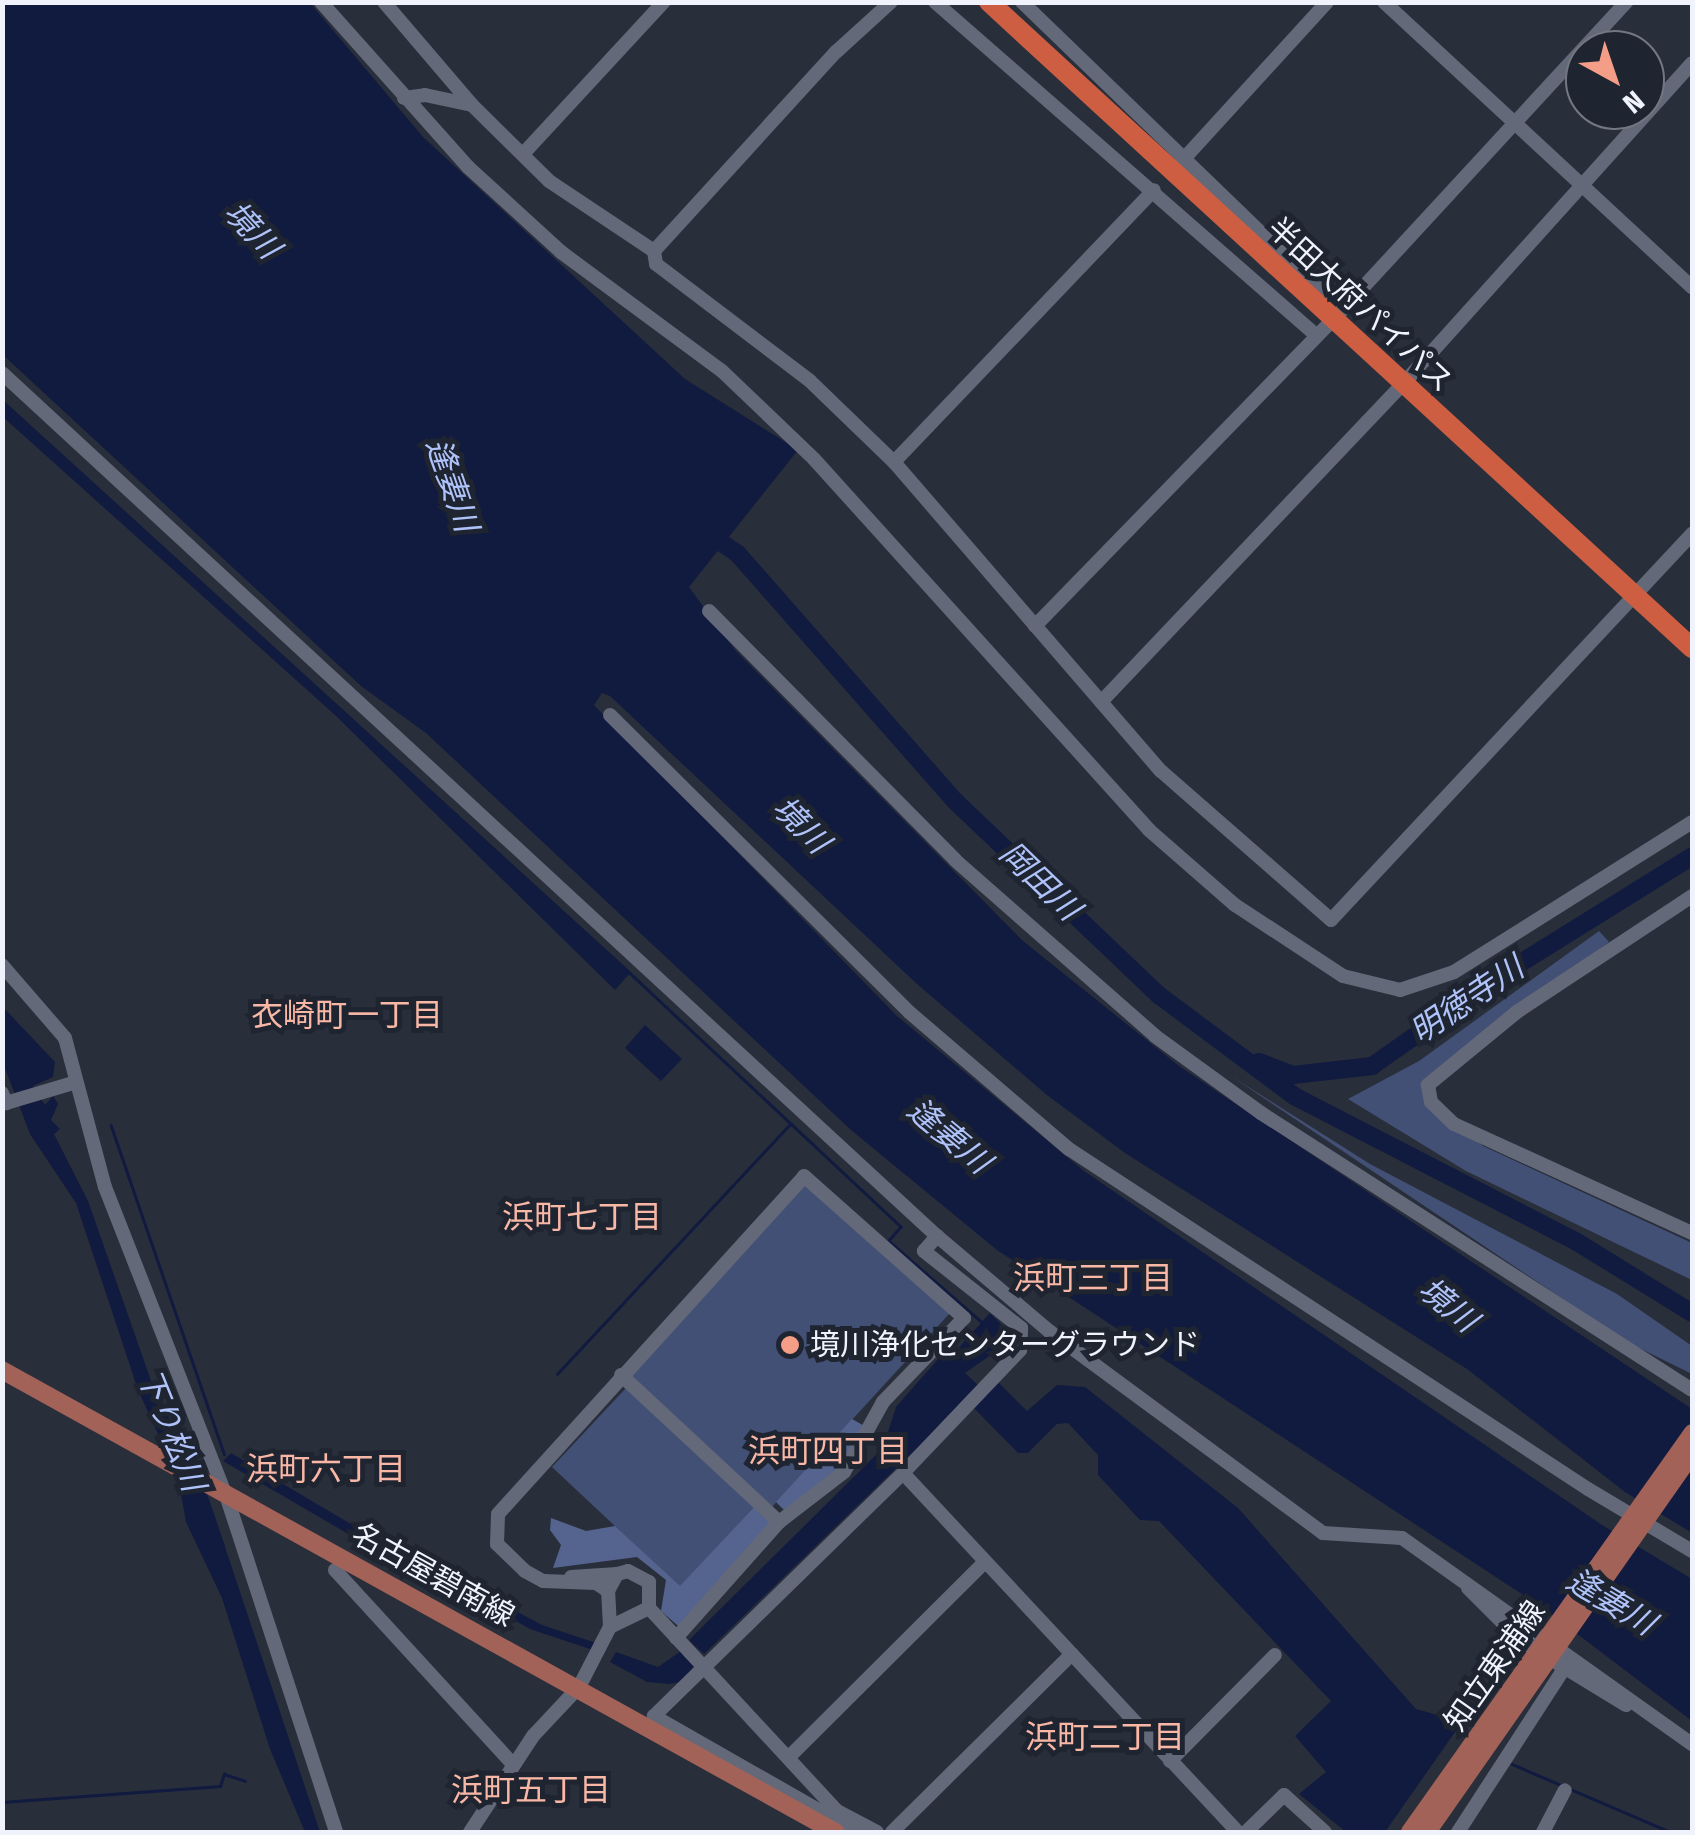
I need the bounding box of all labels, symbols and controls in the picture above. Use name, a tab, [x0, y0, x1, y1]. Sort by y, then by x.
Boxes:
north arrow	[1565, 30, 1665, 130]
text: N	[1616, 84, 1650, 120]
water label: 境川	[216, 194, 288, 266]
street label: 半田大府パイパス	[1260, 210, 1460, 400]
water label: 逢妻川	[418, 433, 486, 537]
water label: 境川	[765, 789, 837, 861]
water label: 岡田川	[992, 834, 1088, 928]
water label: 明徳寺川	[1403, 948, 1531, 1052]
district label: 衣崎町一丁目	[251, 996, 443, 1034]
water label: 逢妻川	[900, 1090, 998, 1182]
district label: 浜町七丁目	[502, 1198, 662, 1236]
district label: 浜町三丁目	[1013, 1259, 1173, 1297]
water label: 境川	[1411, 1270, 1485, 1340]
place label: 境川浄化センターグラウンド	[810, 1327, 1200, 1363]
marker: 境川浄化センターグラウンド	[779, 1334, 801, 1356]
water label: 下り松川	[129, 1363, 213, 1497]
district label: 浜町四丁目	[748, 1432, 908, 1470]
district label: 浜町六丁目	[246, 1450, 406, 1488]
street label: 名古屋碧南線	[346, 1516, 520, 1634]
water label: 逢妻川	[1560, 1561, 1662, 1643]
street label: 知立東浦線	[1437, 1594, 1553, 1738]
district label: 浜町二丁目	[1025, 1718, 1185, 1756]
district label: 浜町五丁目	[451, 1771, 611, 1809]

